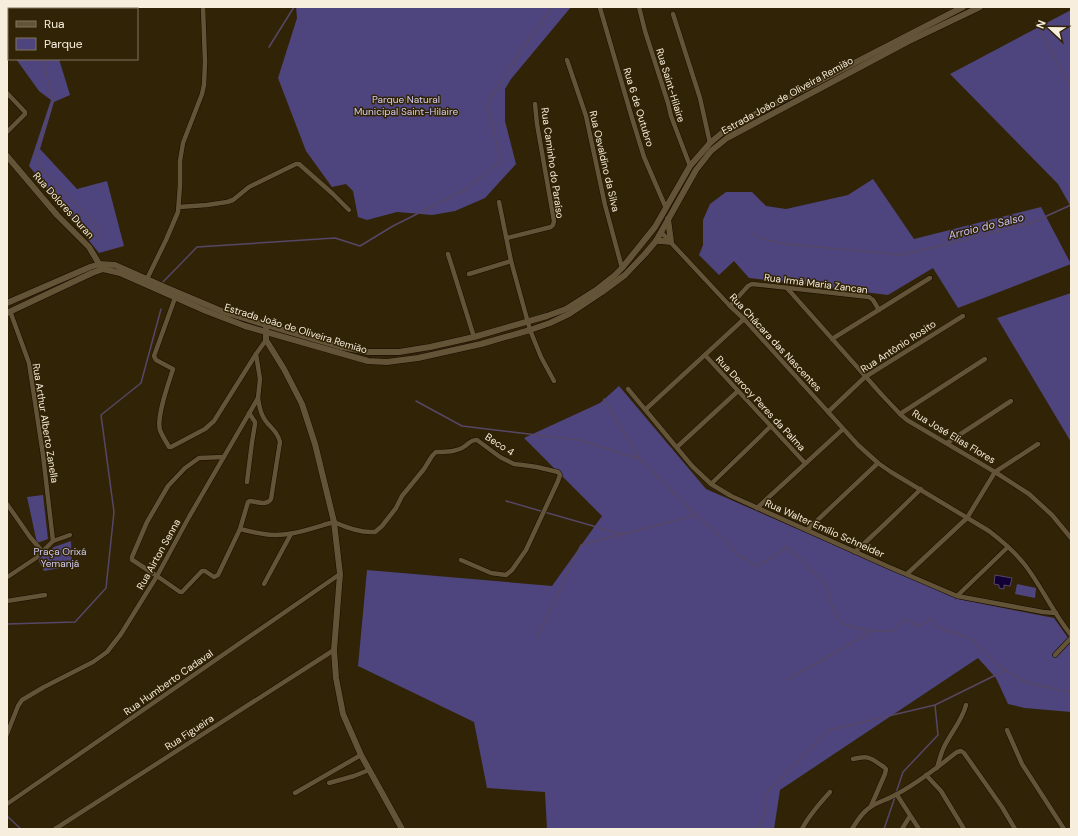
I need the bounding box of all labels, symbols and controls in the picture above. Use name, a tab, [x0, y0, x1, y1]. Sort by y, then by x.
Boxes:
legend	[8, 8, 138, 60]
north arrow	[1030, 8, 1070, 48]
text: Rua	[44, 16, 65, 32]
text: N	[1033, 18, 1049, 31]
text: Parque	[44, 36, 83, 52]
street label: Rua Saint-Hilaire	[653, 46, 688, 124]
street label: Estrada João de Oliveira Remião	[719, 54, 855, 137]
street label: Rua 6 de Outubro	[620, 66, 657, 148]
park label: Parque Natural Municipal Saint-Hilaire	[354, 93, 458, 118]
street label: Rua Caminho do Paraíso	[538, 107, 567, 219]
street label: Rua Osvaldino da Silva	[587, 109, 622, 213]
street label: Rua Dolores Duran	[30, 169, 97, 241]
water label: Arroio do Salso	[946, 210, 1026, 242]
street label: Rua Irmã Maria Zancan	[763, 271, 869, 296]
street label: Rua Chácara das Nascentes	[727, 291, 825, 394]
street label: Estrada João de Oliveira Remião	[223, 301, 369, 356]
street label: Rua Antônio Rosito	[858, 317, 938, 376]
street label: Rua Derocy Peres da Palma	[713, 353, 808, 454]
street label: Rua Arthur Alberto Zanella	[30, 362, 61, 484]
street label: Rua José Elias Flores	[910, 406, 998, 467]
street label: Beco 4	[483, 430, 517, 459]
street label: Rua Walter Emílio Schneider	[763, 496, 887, 561]
street label: Rua Airton Senna	[134, 517, 183, 592]
park label: Praça Orixá Yemanjá	[34, 545, 86, 570]
street label: Rua Humberto Cadaval	[121, 647, 215, 718]
street label: Rua Figueira	[162, 712, 216, 753]

